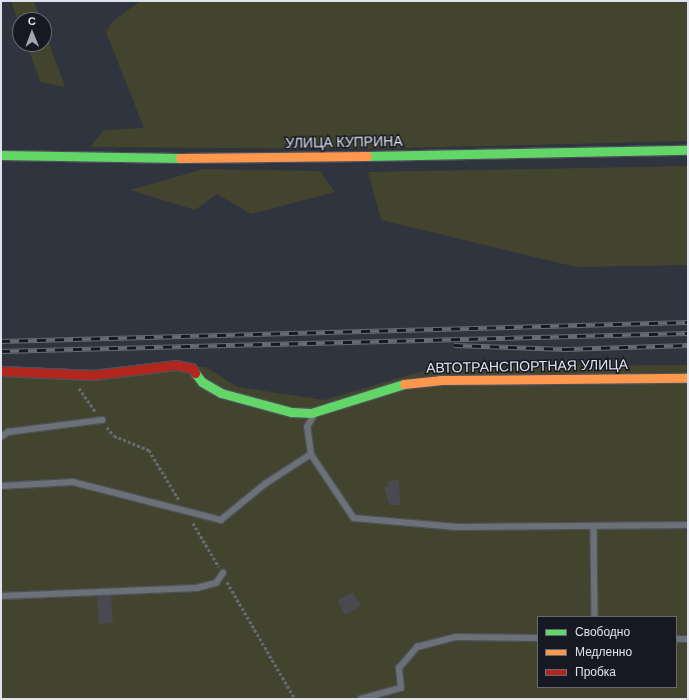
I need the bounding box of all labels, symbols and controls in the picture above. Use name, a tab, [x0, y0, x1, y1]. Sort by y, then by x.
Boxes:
north arrow	[12, 12, 52, 52]
text: С	[28, 14, 36, 28]
street label: УЛИЦА КУПРИНА	[285, 133, 403, 151]
street label: АВТОТРАНСПОРТНАЯ УЛИЦА	[426, 356, 628, 376]
legend	[537, 616, 677, 688]
text: Свободно	[575, 624, 630, 640]
text: Медленно	[575, 644, 632, 660]
text: Пробка	[575, 664, 616, 680]

